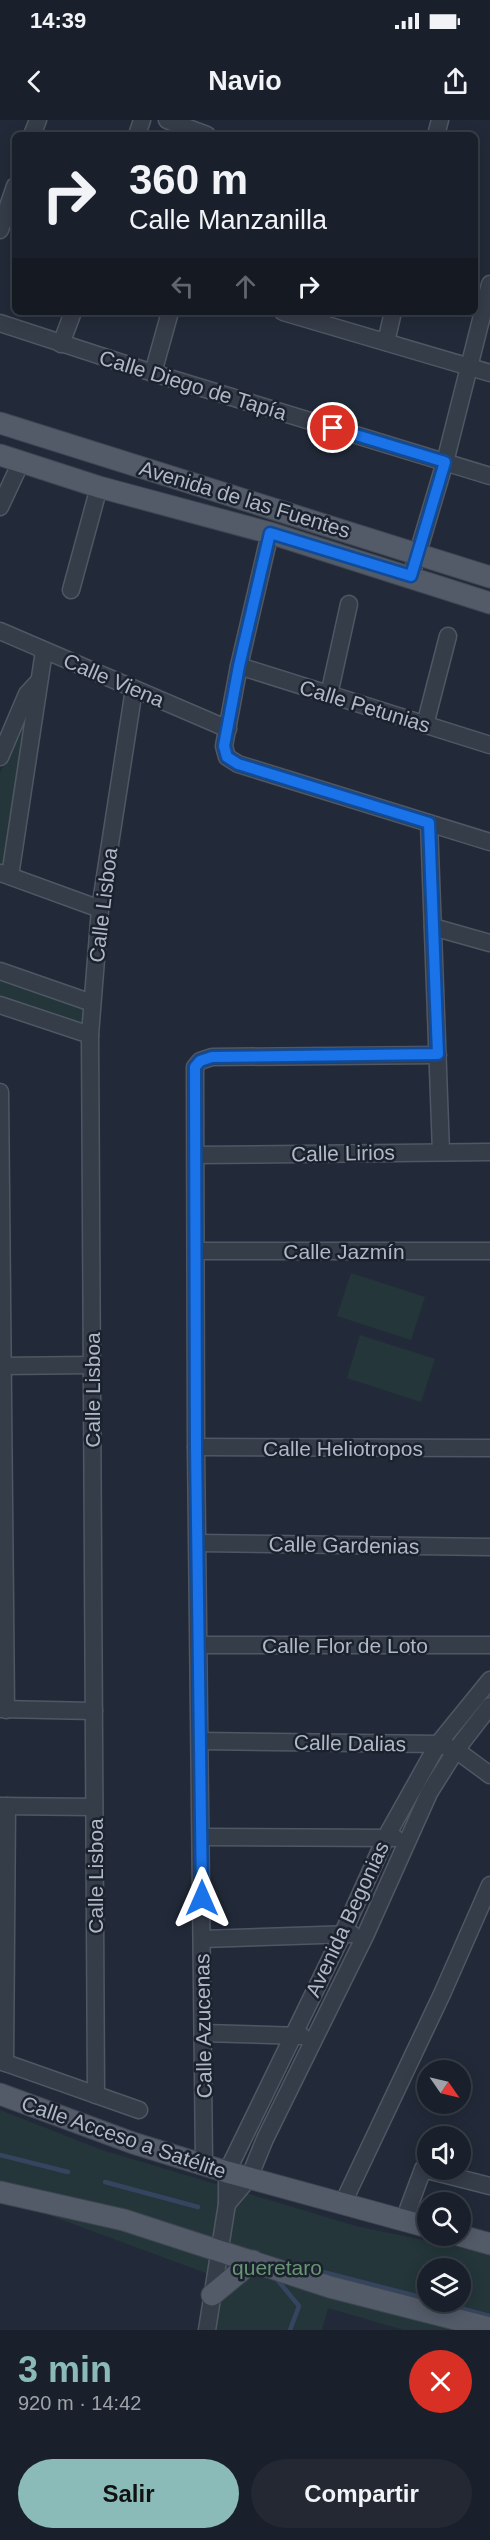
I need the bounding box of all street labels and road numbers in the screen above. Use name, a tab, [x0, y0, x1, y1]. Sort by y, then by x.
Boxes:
street label: Calle Diego de Tapía	[97, 346, 290, 425]
street label: Avenida de las Fuentes	[137, 456, 353, 542]
street label: Calle Viena	[60, 649, 168, 712]
street label: Calle Petunias	[297, 675, 433, 737]
street label: Calle Lisboa	[85, 846, 121, 964]
street label: Calle Lirios	[291, 1141, 395, 1165]
street label: Calle Jazmín	[283, 1240, 405, 1263]
street label: Calle Lisboa	[81, 1332, 104, 1448]
street label: Calle Heliotropos	[263, 1437, 423, 1460]
street label: Calle Gardenias	[269, 1532, 419, 1558]
street label: Calle Flor de Loto	[262, 1634, 428, 1657]
street label: Calle Dalias	[294, 1731, 406, 1755]
street label: Calle Lisboa	[84, 1818, 107, 1934]
street label: Avenida Begonias	[301, 1838, 393, 2000]
street label: Calle Azucenas	[190, 1953, 216, 2099]
street label: Calle Acceso a Satélite	[19, 2091, 229, 2183]

